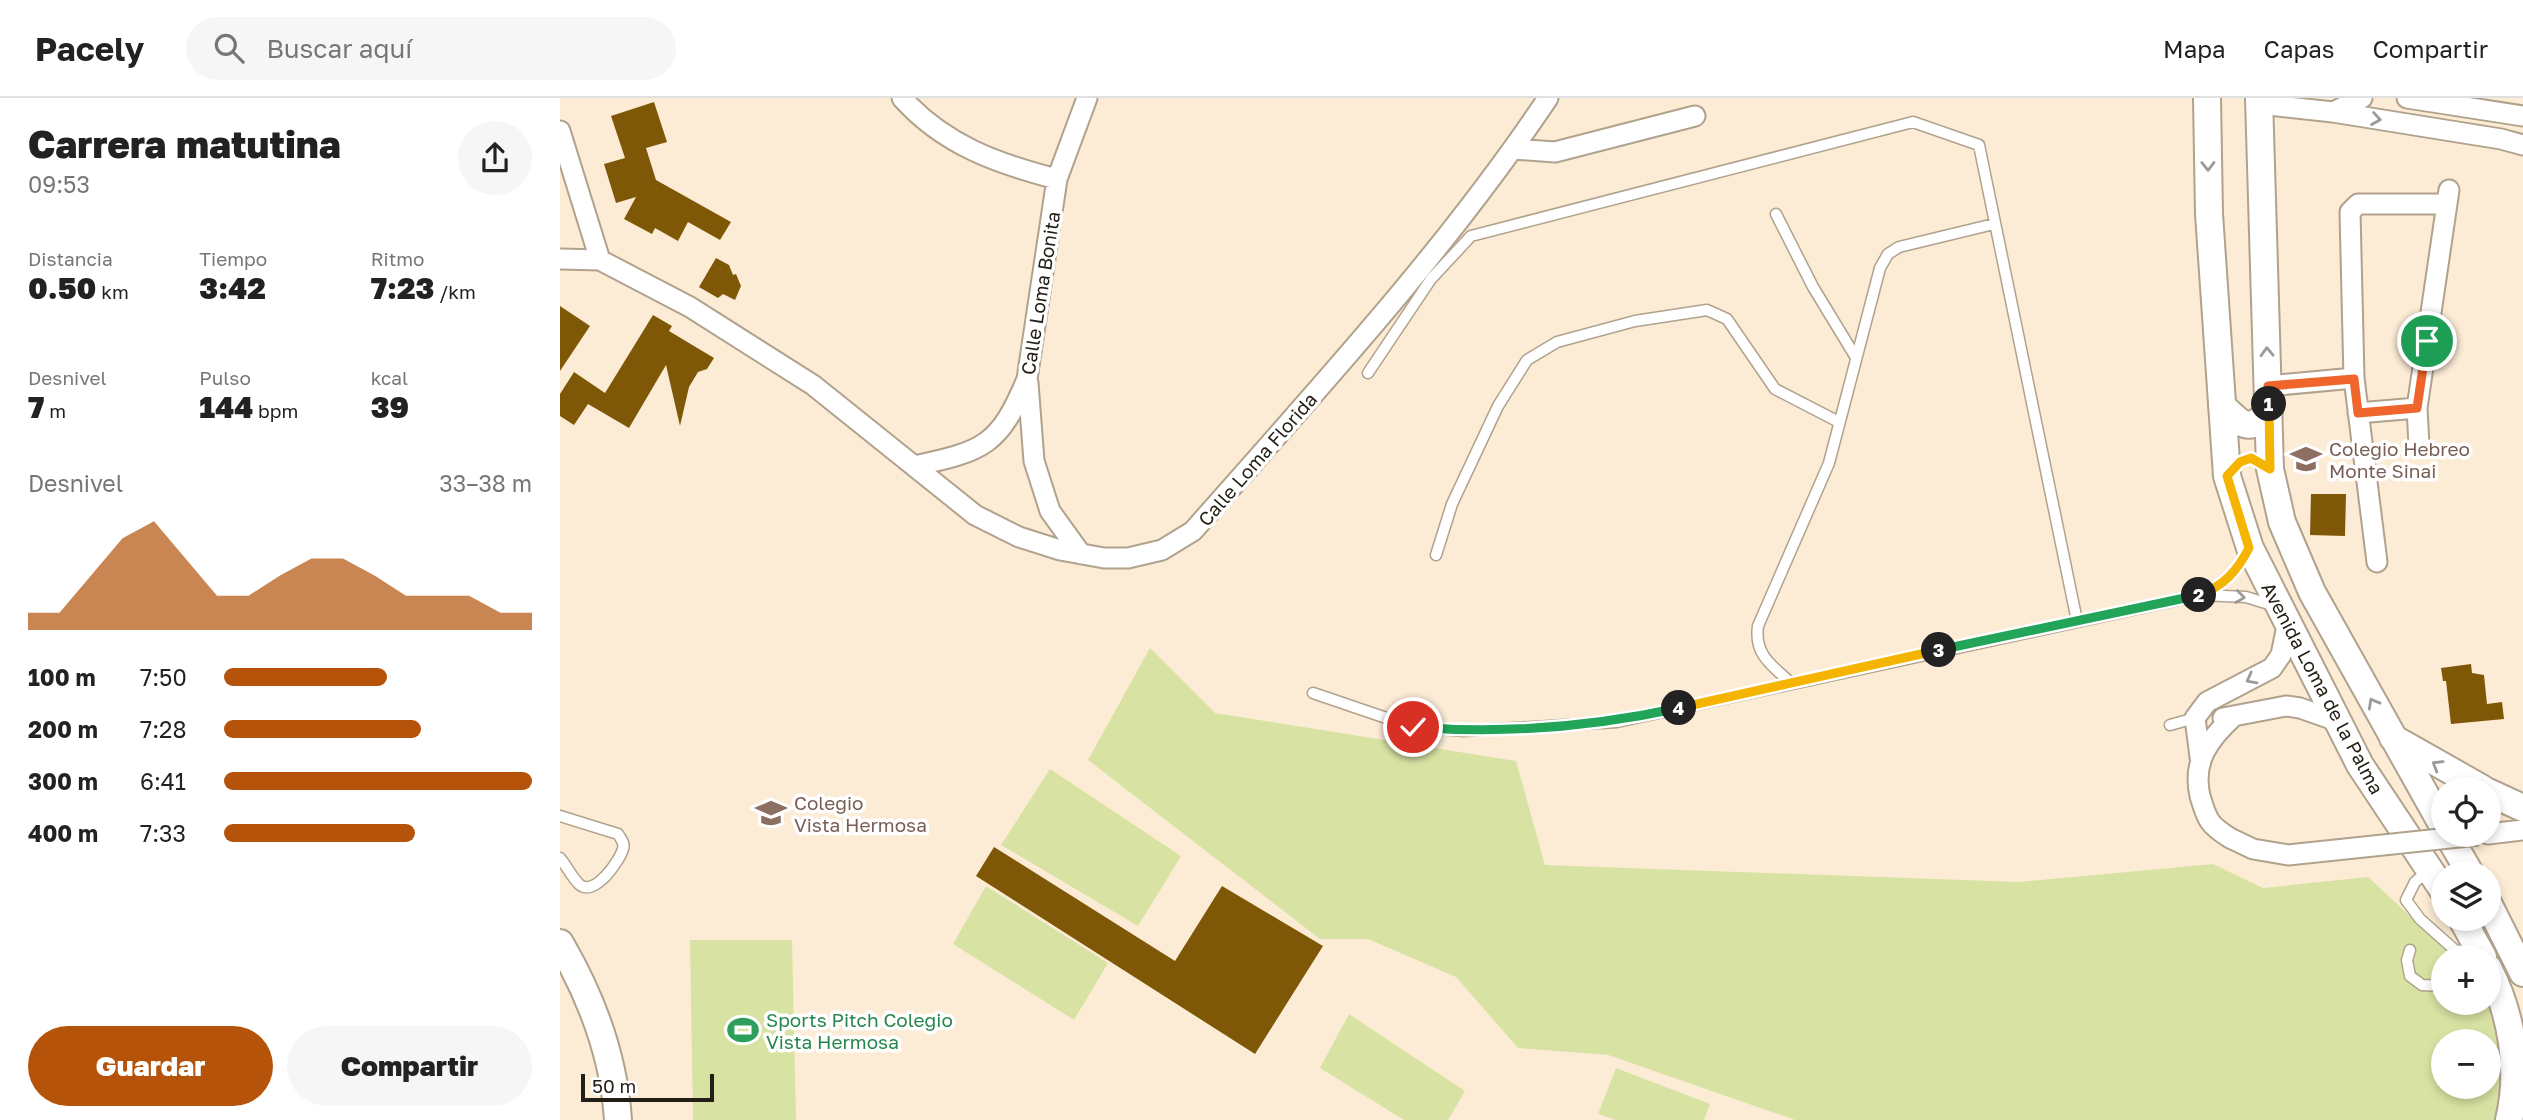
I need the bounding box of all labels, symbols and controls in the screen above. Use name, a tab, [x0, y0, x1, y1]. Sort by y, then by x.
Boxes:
search box	[186, 17, 676, 80]
text: Pacely	[35, 29, 144, 68]
icon: search	[210, 29, 248, 67]
text: Buscar aquí	[266, 33, 412, 64]
text: Mapa	[2163, 34, 2226, 63]
text: Capas	[2264, 34, 2334, 63]
text: Compartir	[2372, 34, 2488, 63]
one-way arrow	[2370, 111, 2382, 126]
text: Carrera matutina	[28, 121, 341, 166]
button: share	[458, 121, 532, 195]
one-way arrow	[2200, 161, 2216, 172]
text: 09:53	[28, 170, 90, 198]
street label: Calle Loma Bonita	[1016, 210, 1064, 376]
text: Distancia	[28, 247, 113, 270]
text: Tiempo	[199, 247, 267, 270]
text: Ritmo	[371, 247, 424, 270]
text: 0.50	[28, 270, 96, 306]
text: 3:42	[199, 270, 266, 306]
text: 7:23	[371, 270, 434, 306]
text: km	[96, 280, 129, 303]
text: /km	[434, 280, 476, 303]
pin	[2397, 311, 2457, 371]
icon: arrive	[2408, 322, 2446, 360]
one-way arrow	[2259, 346, 2275, 356]
text: Desnivel	[28, 366, 107, 389]
text: Pulso	[199, 366, 251, 389]
text: kcal	[371, 366, 408, 389]
pin: 1	[2252, 386, 2286, 422]
street label: Calle Loma Florida	[1193, 388, 1321, 530]
text: 7	[28, 389, 44, 425]
text: 144	[199, 389, 253, 425]
text: 39	[371, 389, 409, 425]
text: 1	[2264, 392, 2273, 415]
text: m	[44, 399, 66, 422]
text: bpm	[253, 399, 298, 422]
place label: Colegio Hebreo Monte Sinai	[2329, 437, 2470, 482]
school or university icon: Colegio Hebreo Monte Sinai	[2289, 442, 2323, 476]
text: Desnivel	[28, 469, 123, 497]
text: 33–38 m	[439, 469, 532, 497]
pin: 2	[2182, 578, 2216, 612]
street label: Avenida Loma de la Palma	[2257, 578, 2389, 798]
text: 2	[2193, 583, 2204, 606]
one-way arrow	[2234, 589, 2246, 604]
pin: 3	[1922, 632, 1956, 668]
text: 3	[1933, 638, 1944, 661]
text: 100 m	[28, 663, 96, 691]
text: 7:50	[140, 663, 187, 691]
one-way arrow	[2246, 670, 2259, 684]
pin: 4	[1662, 690, 1696, 726]
text: 4	[1673, 696, 1684, 719]
pin	[1383, 697, 1443, 757]
one-way arrow	[2368, 698, 2381, 710]
icon: check	[1394, 708, 1432, 746]
text: 200 m	[28, 715, 98, 743]
text: 7:28	[140, 715, 186, 743]
one-way arrow	[2432, 760, 2445, 773]
text: 300 m	[28, 767, 98, 795]
text: 6:41	[140, 767, 186, 795]
map controls	[2431, 777, 2501, 1099]
button: locate	[2431, 777, 2501, 847]
place label: Colegio Vista Hermosa	[794, 791, 927, 836]
school or university icon: Colegio Vista Hermosa	[754, 796, 788, 830]
text: 400 m	[28, 819, 98, 847]
text: 7:33	[140, 819, 186, 847]
button: layers	[2431, 861, 2501, 931]
button: +	[2431, 945, 2501, 1015]
place label: Sports Pitch Colegio Vista Hermosa	[766, 1008, 953, 1053]
sports icon: Sports Pitch Colegio Vista Hermosa	[726, 1013, 760, 1047]
button: Guardar	[28, 1026, 273, 1106]
button: Compartir	[287, 1026, 532, 1106]
button: −	[2431, 1029, 2501, 1099]
scale bar	[581, 1071, 714, 1103]
text: 50 m	[592, 1074, 636, 1097]

